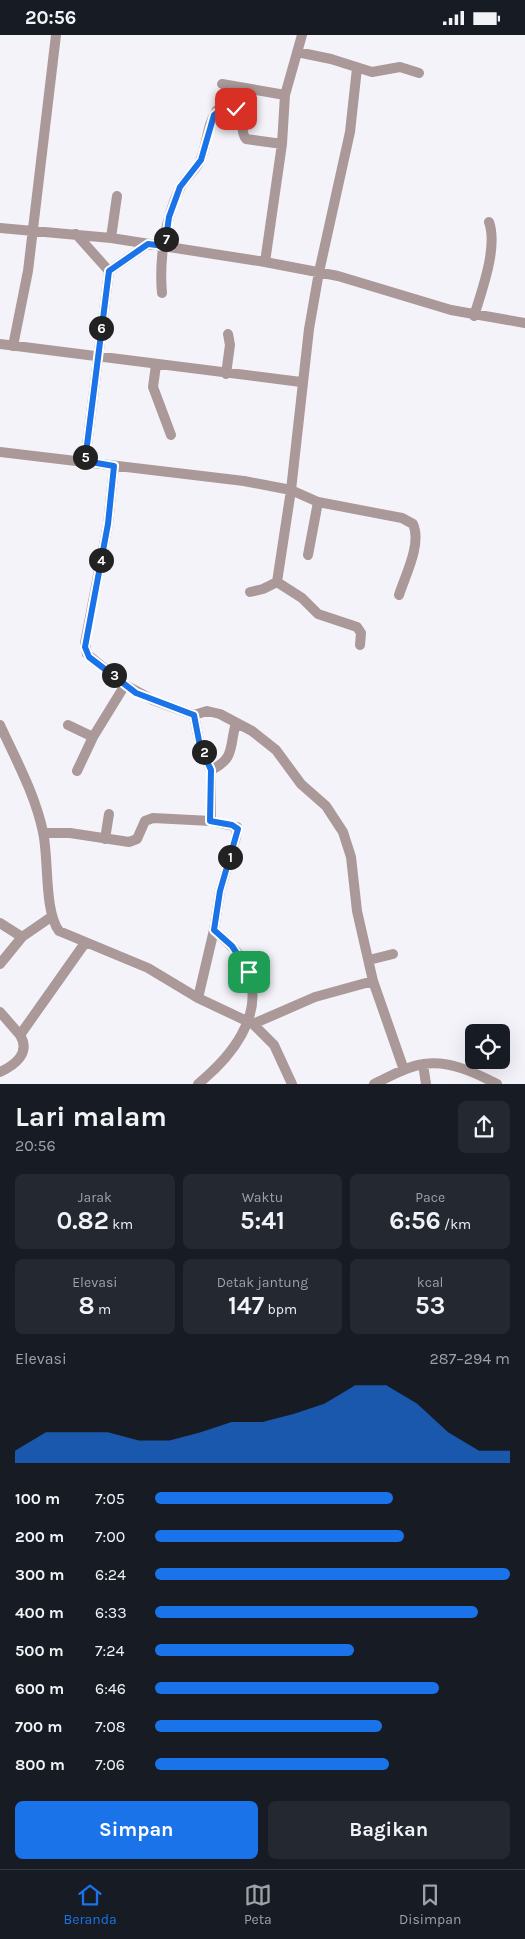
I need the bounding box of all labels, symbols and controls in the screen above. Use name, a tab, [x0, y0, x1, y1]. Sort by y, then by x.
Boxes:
text: 20:56	[25, 7, 76, 29]
pin	[215, 88, 257, 130]
icon: check	[222, 95, 250, 123]
pin: 7	[154, 227, 178, 251]
text: 7	[163, 231, 170, 248]
pin: 6	[88, 315, 114, 341]
text: 6	[97, 320, 106, 337]
pin: 5	[72, 445, 98, 469]
text: 5	[81, 449, 90, 466]
pin: 4	[88, 547, 114, 573]
text: 4	[97, 552, 106, 569]
pin: 3	[102, 663, 126, 687]
text: 3	[110, 667, 119, 684]
pin: 2	[192, 739, 216, 765]
text: 2	[200, 744, 209, 761]
pin: 1	[218, 845, 242, 869]
text: 1	[228, 849, 233, 866]
pin	[228, 951, 270, 993]
icon: arrive	[235, 958, 263, 986]
map controls	[465, 1024, 510, 1069]
button: locate	[465, 1024, 510, 1069]
text: Lari malam	[15, 1100, 167, 1133]
button: share	[458, 1101, 510, 1153]
text: 20:56	[15, 1136, 56, 1155]
text: Jarak	[78, 1189, 112, 1206]
text: Waktu	[242, 1189, 283, 1206]
text: Pace	[415, 1189, 445, 1206]
text: 0.82	[56, 1206, 109, 1235]
text: 5:41	[240, 1206, 285, 1235]
text: 6:56	[389, 1206, 441, 1235]
text: km	[109, 1216, 133, 1233]
text: /km	[441, 1216, 471, 1233]
text: Elevasi	[72, 1274, 117, 1291]
text: Detak jantung	[217, 1274, 308, 1291]
text: kcal	[417, 1274, 444, 1291]
text: 8	[79, 1291, 95, 1320]
text: 147	[228, 1291, 264, 1320]
text: 53	[415, 1291, 445, 1320]
text: m	[95, 1301, 111, 1318]
text: bpm	[264, 1301, 297, 1318]
text: Elevasi	[15, 1349, 67, 1368]
text: 287–294 m	[430, 1349, 510, 1368]
text: 100 m	[15, 1489, 60, 1508]
text: 7:05	[95, 1489, 125, 1508]
text: 200 m	[15, 1527, 64, 1546]
text: 7:00	[95, 1527, 125, 1546]
text: 300 m	[15, 1565, 64, 1584]
text: 6:24	[95, 1565, 126, 1584]
text: 400 m	[15, 1603, 64, 1622]
text: 6:33	[95, 1603, 127, 1622]
text: 500 m	[15, 1641, 64, 1660]
text: 7:24	[95, 1641, 124, 1660]
text: 600 m	[15, 1679, 64, 1698]
text: 6:46	[95, 1679, 126, 1698]
text: 700 m	[15, 1717, 62, 1736]
text: 7:08	[95, 1717, 126, 1736]
text: 800 m	[15, 1755, 65, 1774]
text: 7:06	[95, 1755, 125, 1774]
button: Simpan	[15, 1801, 258, 1859]
button: Bagikan	[268, 1801, 510, 1859]
tab: Beranda	[64, 1881, 117, 1928]
tab: Peta	[244, 1881, 272, 1928]
tab: Disimpan	[399, 1881, 461, 1928]

